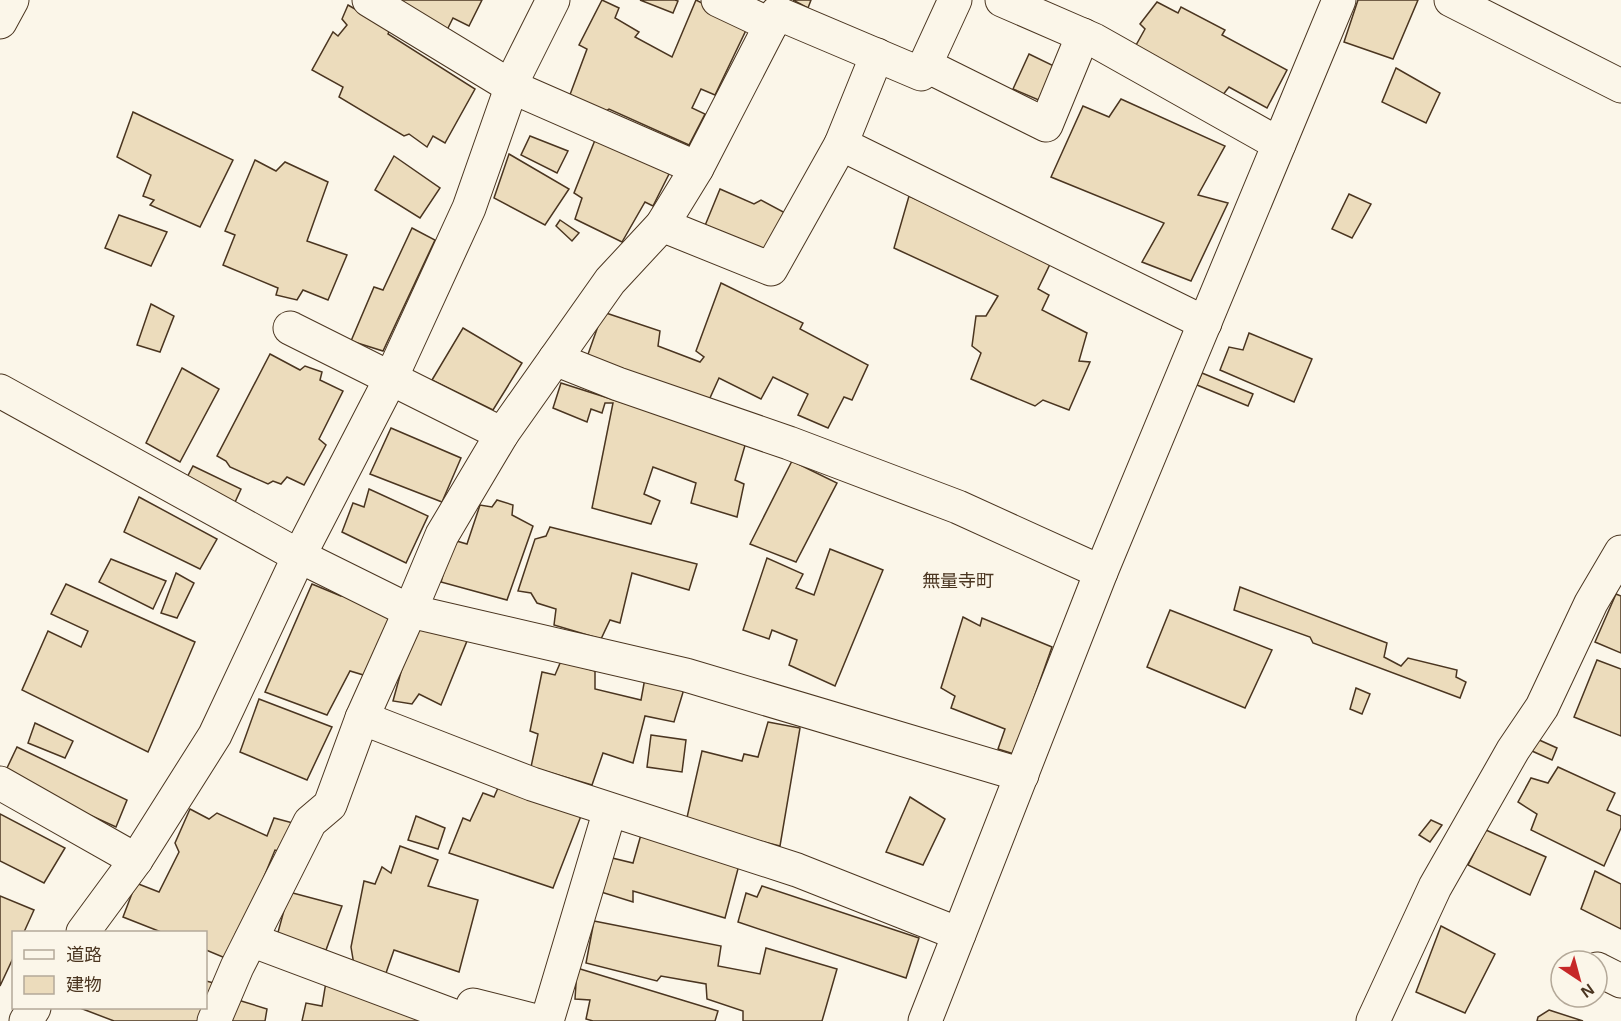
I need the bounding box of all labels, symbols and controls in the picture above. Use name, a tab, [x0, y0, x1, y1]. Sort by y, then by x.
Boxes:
district label: 無量寺町	[922, 571, 994, 591]
legend	[12, 931, 207, 1009]
text: 道路	[66, 945, 102, 965]
north arrow	[1549, 949, 1609, 1009]
text: 建物	[66, 975, 102, 995]
text: N	[1578, 980, 1597, 1001]

